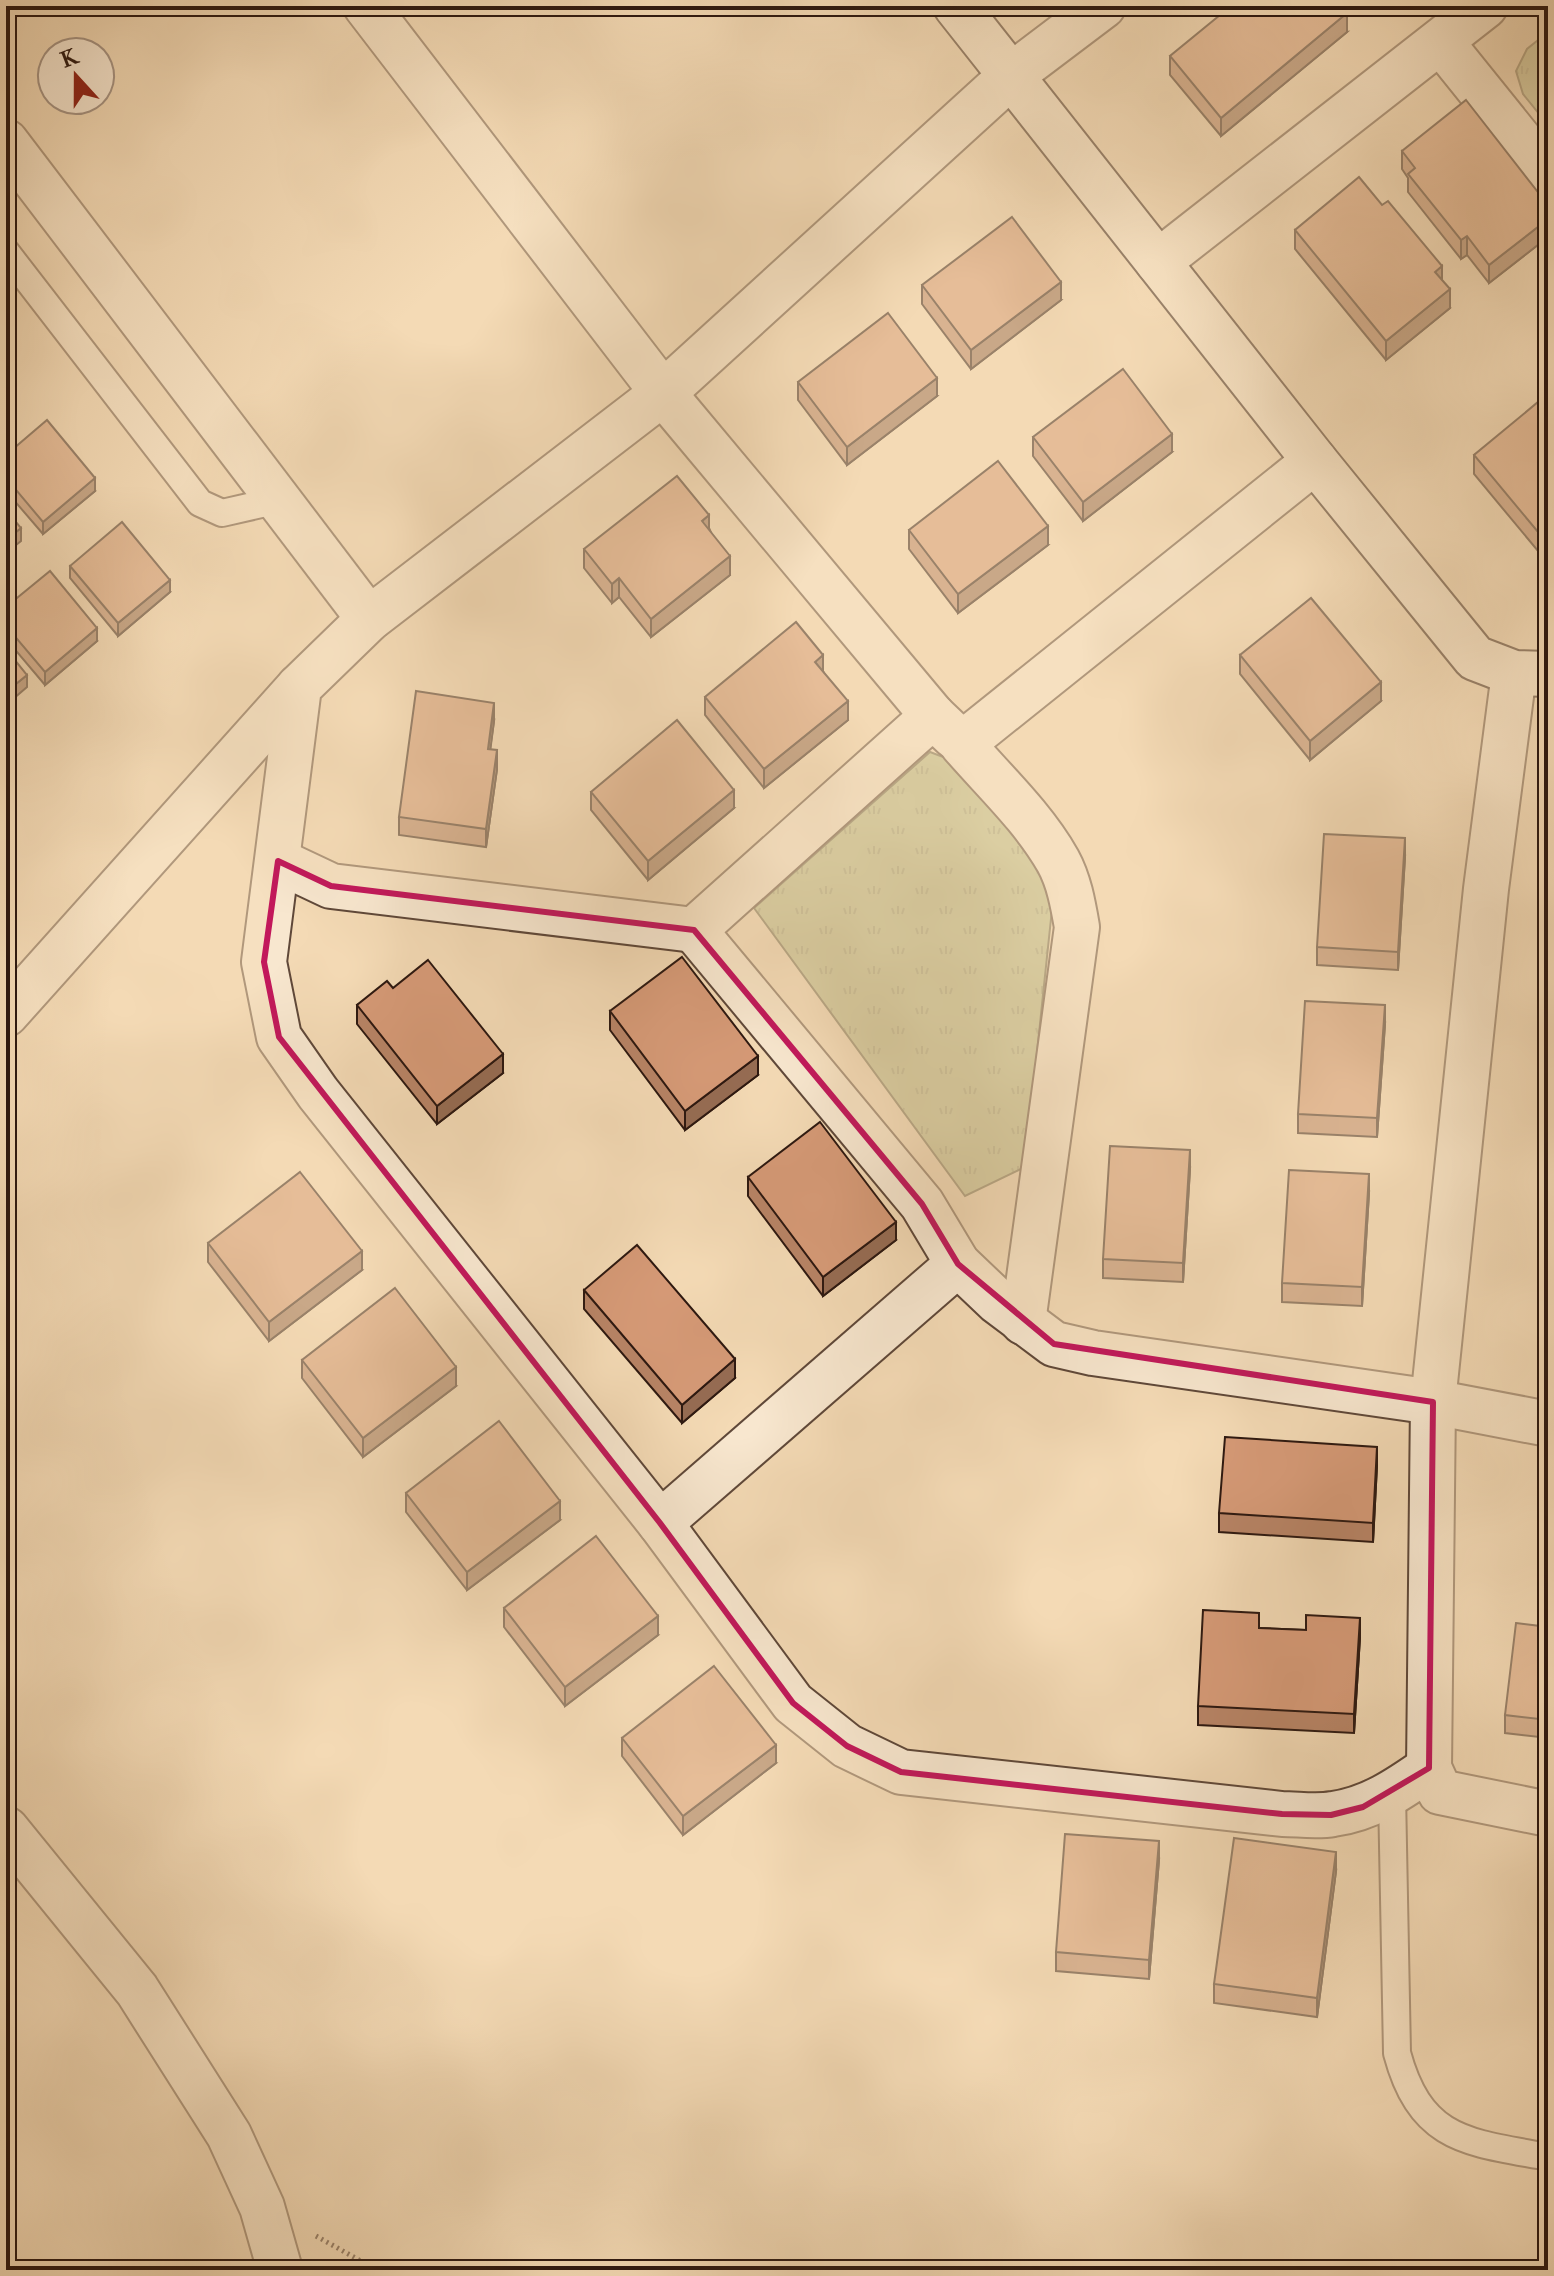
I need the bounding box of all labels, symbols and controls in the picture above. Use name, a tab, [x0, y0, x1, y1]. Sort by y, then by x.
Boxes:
north arrow	[36, 36, 116, 116]
text: K	[57, 43, 83, 73]

